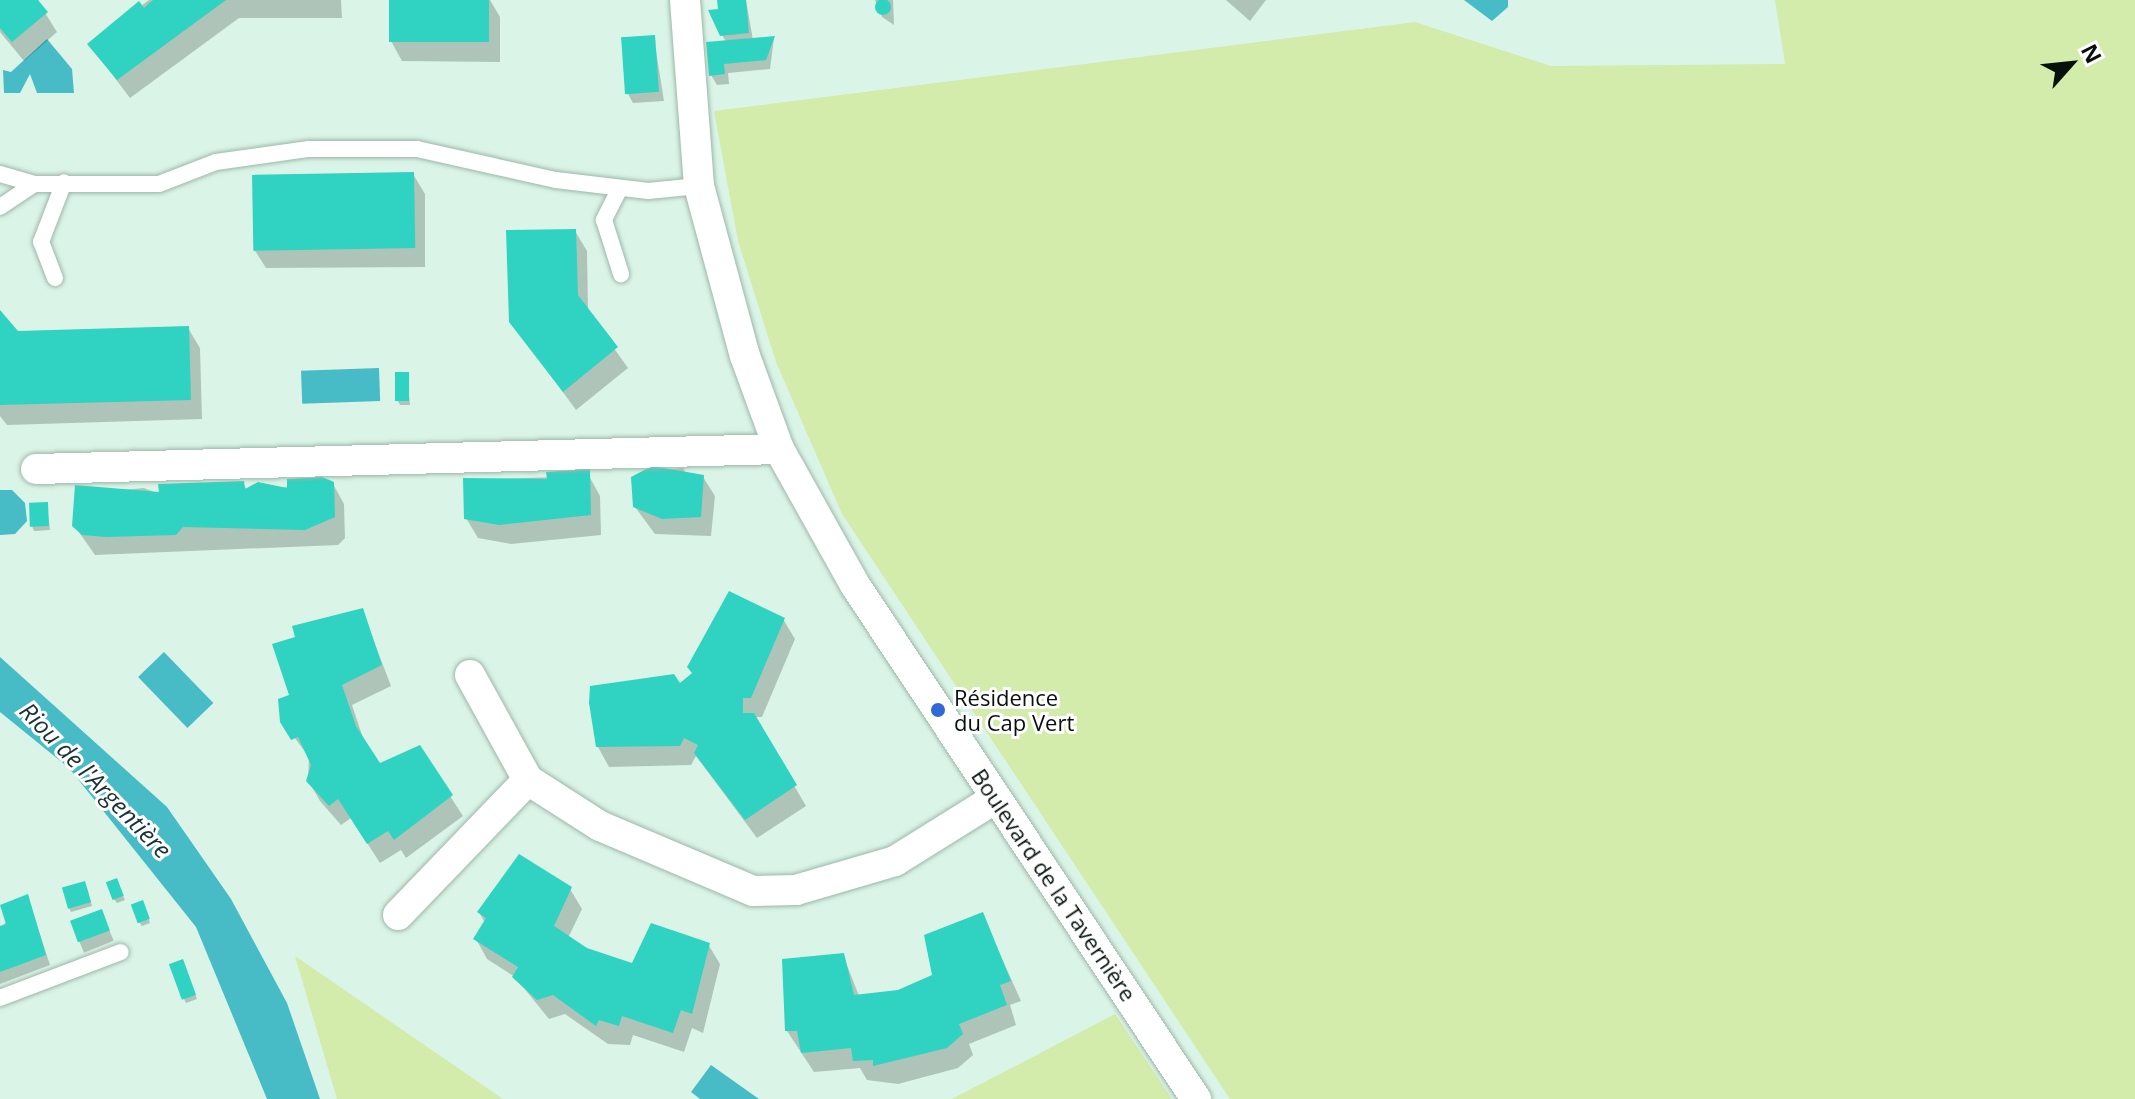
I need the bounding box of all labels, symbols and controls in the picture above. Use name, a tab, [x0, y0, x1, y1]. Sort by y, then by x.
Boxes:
north arrow	[2031, 24, 2111, 104]
text: N	[2075, 38, 2110, 68]
place label: Résidence du Cap Vert	[954, 684, 1074, 736]
water label: Riou de l'Argentière	[14, 696, 178, 864]
marker: Résidence du Cap Vert	[929, 701, 947, 719]
street label: Boulevard de la Tavernière	[966, 764, 1142, 1006]

